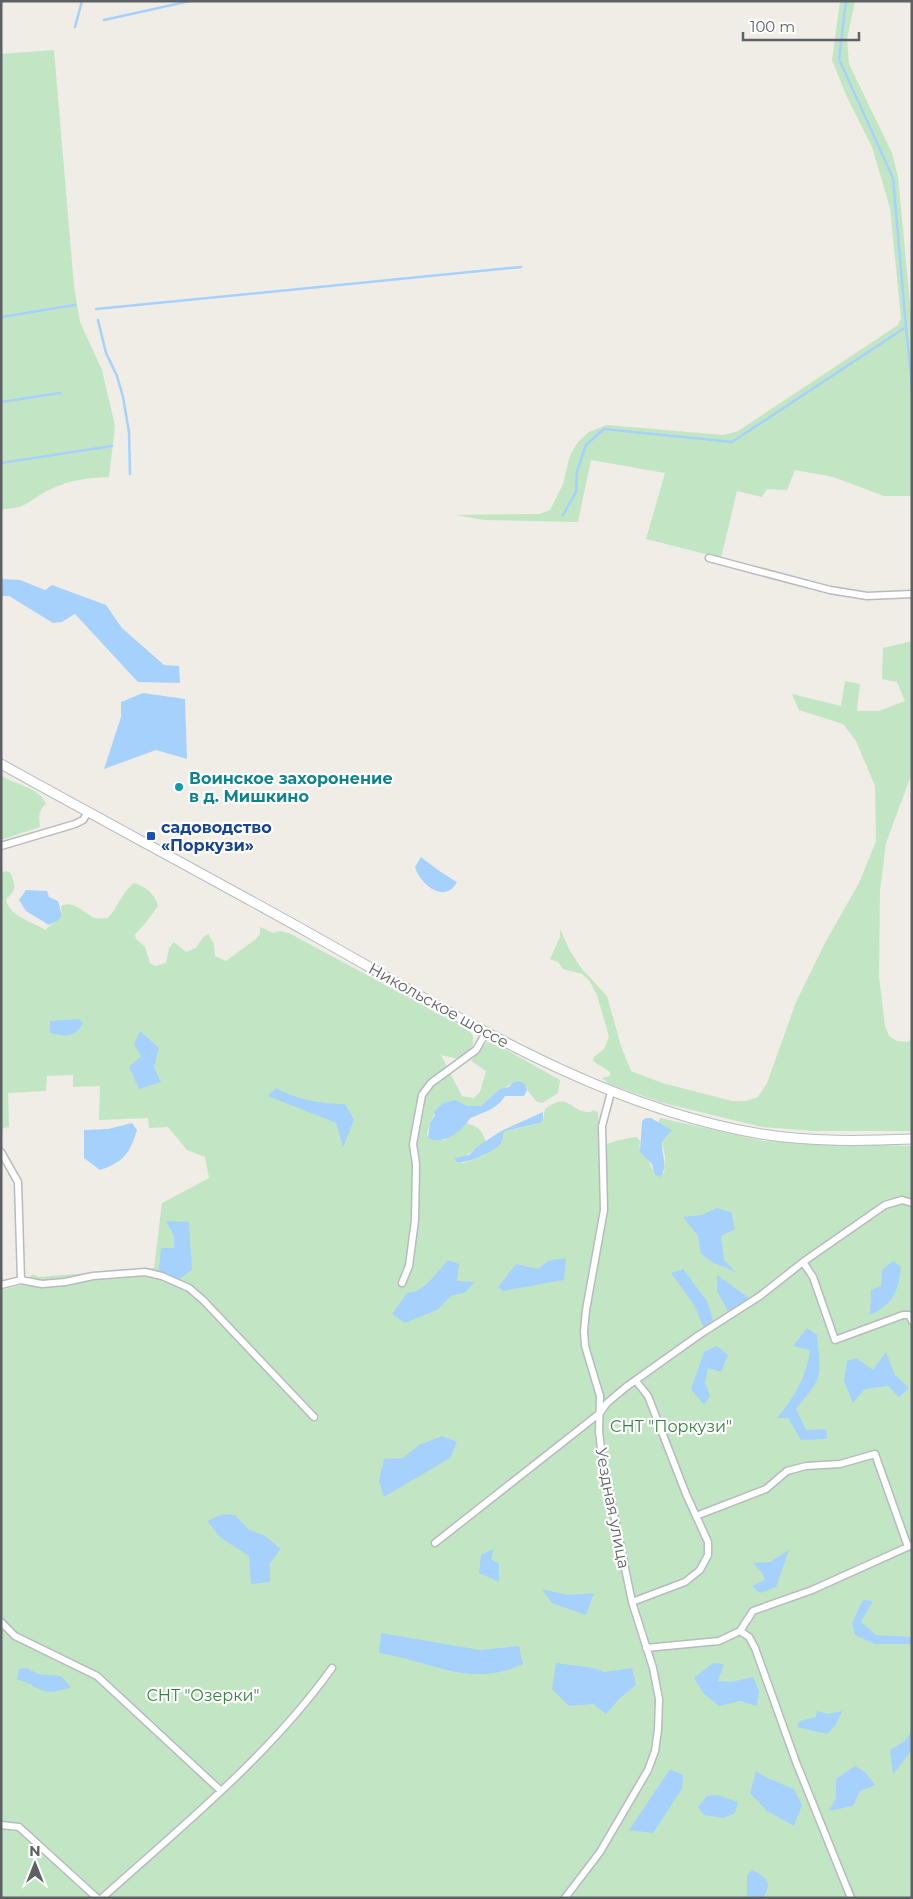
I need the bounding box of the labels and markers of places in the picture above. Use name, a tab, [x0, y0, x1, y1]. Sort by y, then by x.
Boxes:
place label: Воинское захоронение в д. Мишкино	[189, 769, 393, 806]
marker: Воинское захоронение в д. Мишкино	[173, 781, 185, 793]
place label: садоводство «Поркузи»	[161, 818, 272, 855]
marker: садоводство «Поркузи»	[145, 830, 157, 842]

